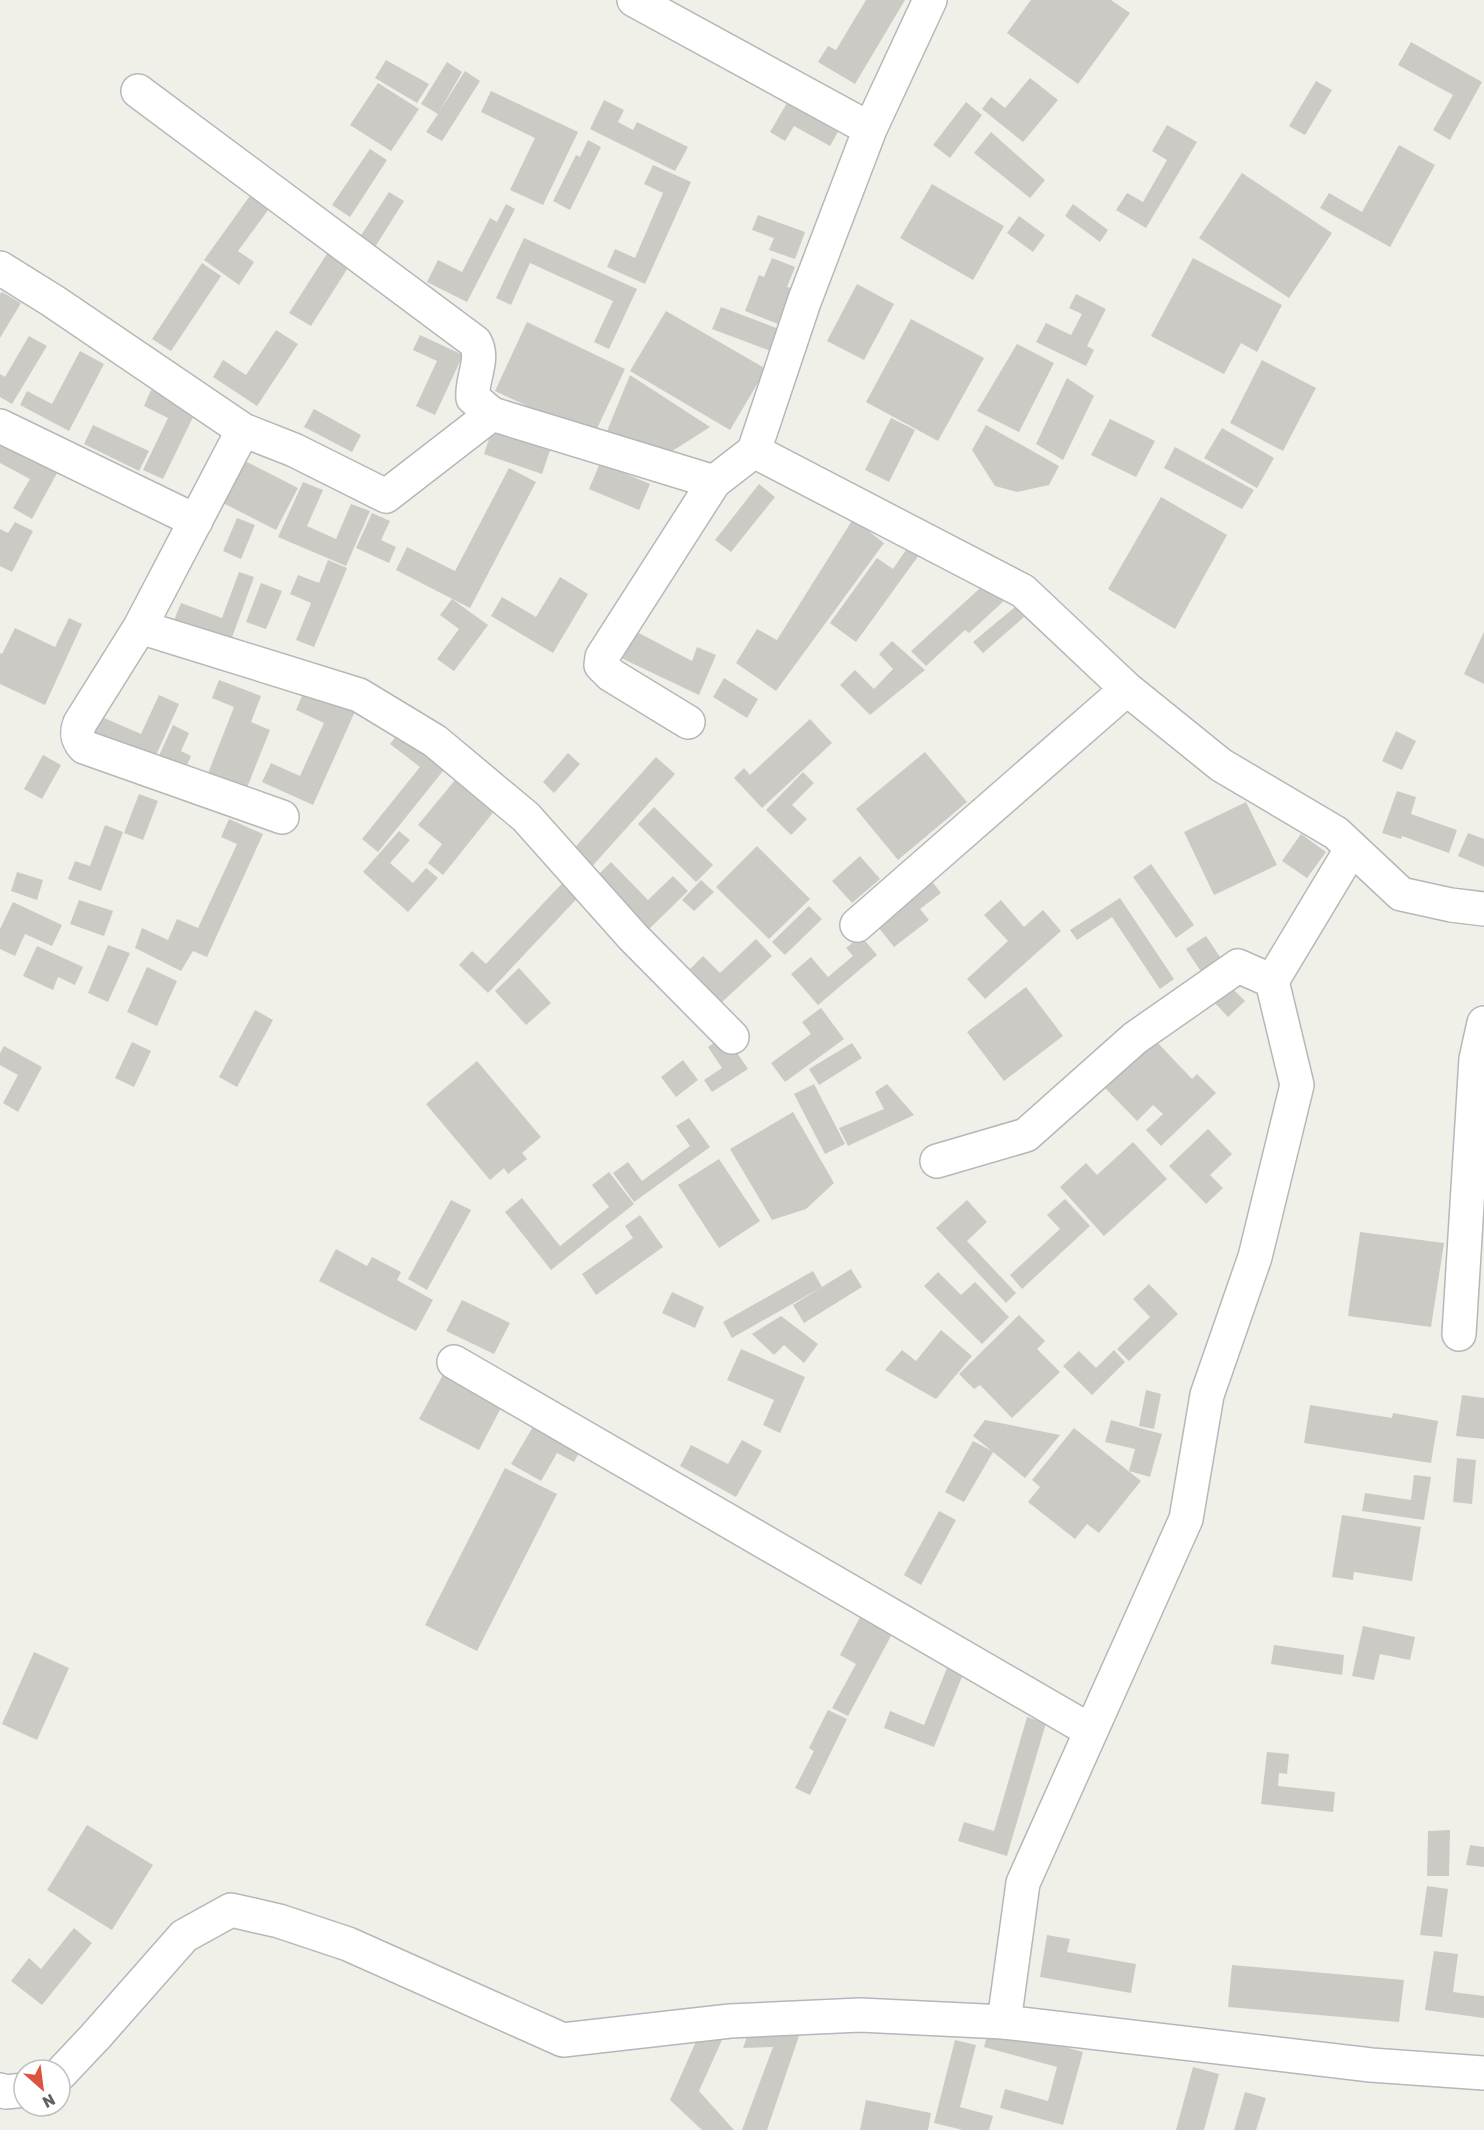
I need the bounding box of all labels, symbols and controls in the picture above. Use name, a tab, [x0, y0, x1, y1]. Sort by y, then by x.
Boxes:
north arrow	[12, 2058, 72, 2118]
text: N	[39, 2090, 58, 2112]

